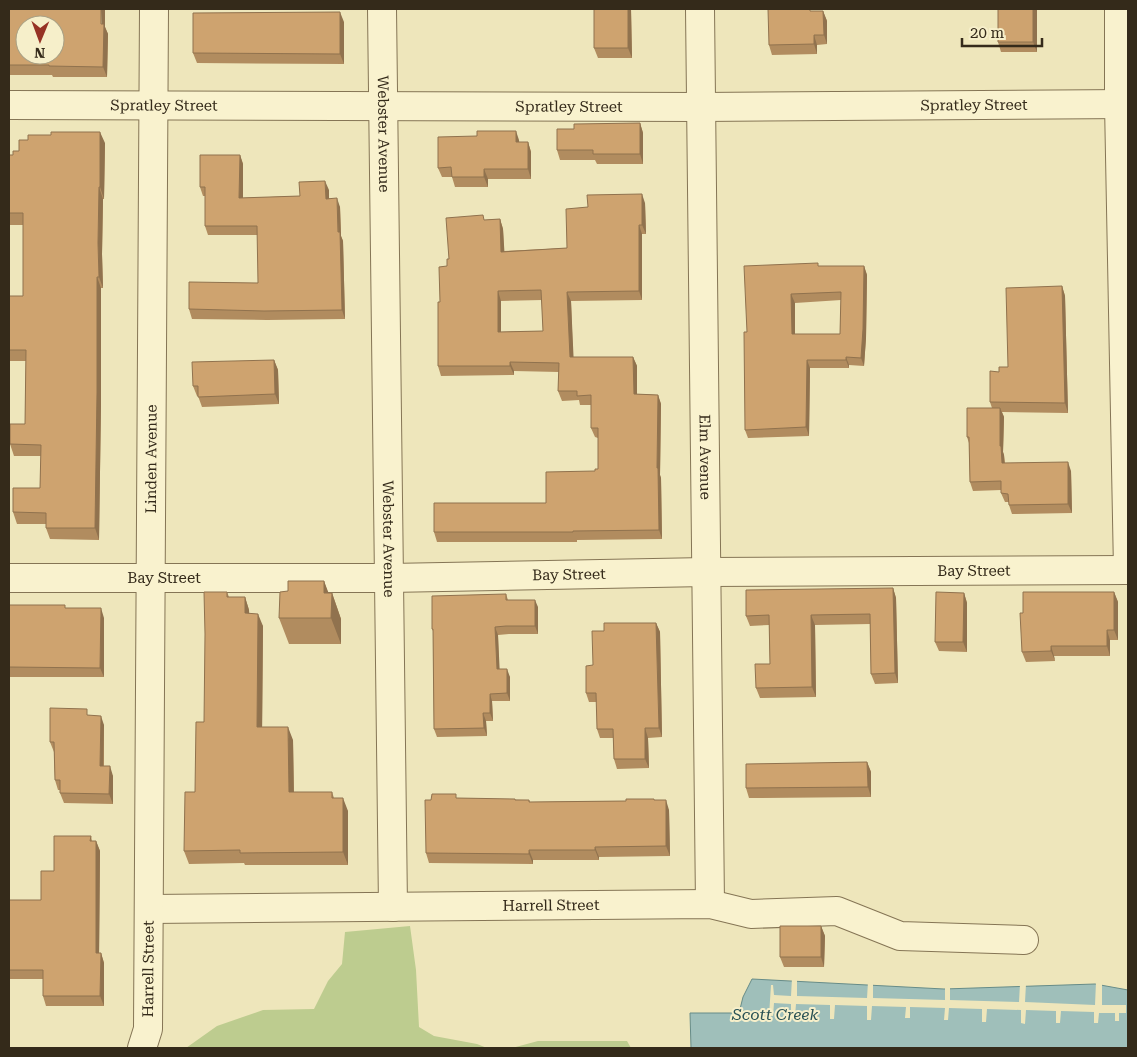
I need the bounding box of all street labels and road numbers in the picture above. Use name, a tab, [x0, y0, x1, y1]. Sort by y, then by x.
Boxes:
street label: Webster Avenue	[374, 75, 393, 193]
street label: Spratley Street	[110, 96, 218, 115]
street label: Spratley Street	[920, 96, 1028, 114]
street label: Spratley Street	[515, 97, 623, 116]
street label: Linden Avenue	[142, 404, 161, 513]
street label: Elm Avenue	[696, 414, 714, 500]
street label: Webster Avenue	[379, 480, 398, 598]
street label: Bay Street	[937, 562, 1011, 580]
street label: Bay Street	[532, 565, 606, 584]
street label: Bay Street	[127, 569, 201, 587]
street label: Harrell Street	[502, 896, 600, 915]
street label: Harrell Street	[139, 920, 158, 1017]

